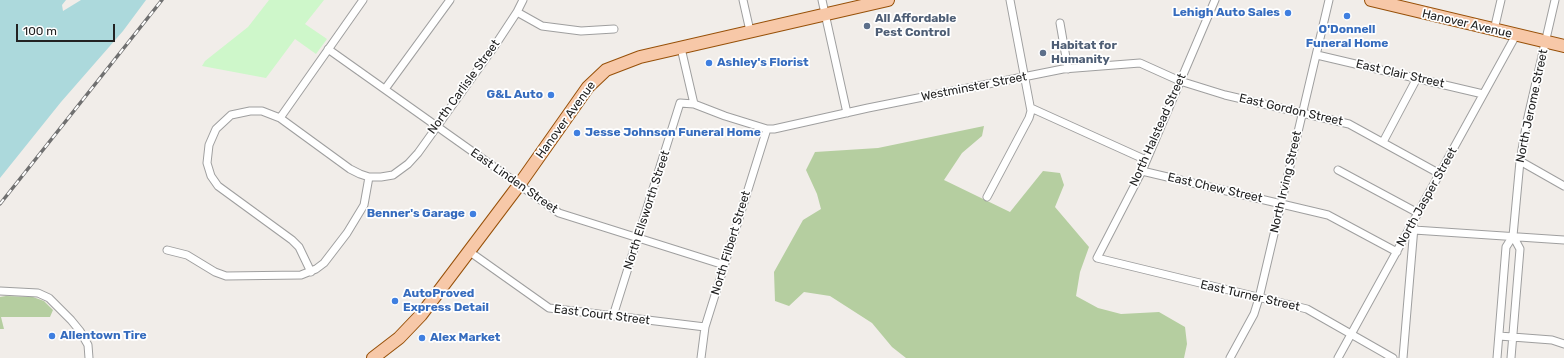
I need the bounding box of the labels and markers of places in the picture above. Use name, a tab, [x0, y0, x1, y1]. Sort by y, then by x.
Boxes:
place label: Lehigh Auto Sales	[1173, 6, 1280, 20]
marker: Lehigh Auto Sales	[1283, 8, 1293, 18]
marker: O'Donnell Funeral Home	[1342, 11, 1352, 21]
place label: All Affordable Pest Control	[875, 12, 956, 40]
marker: All Affordable Pest Control	[862, 21, 872, 31]
place label: O'Donnell Funeral Home	[1306, 23, 1388, 51]
place label: Habitat for Humanity	[1051, 39, 1117, 67]
marker: Habitat for Humanity	[1038, 48, 1048, 58]
place label: Ashley's Florist	[717, 56, 809, 70]
marker: Ashley's Florist	[704, 58, 714, 68]
place label: G&L Auto	[487, 88, 543, 102]
marker: G&L Auto	[546, 90, 556, 100]
place label: Jesse Johnson Funeral Home	[585, 126, 761, 140]
marker: Jesse Johnson Funeral Home	[572, 128, 582, 138]
place label: Benner's Garage	[367, 207, 465, 221]
marker: Benner's Garage	[468, 209, 478, 219]
place label: AutoProved Express Detail	[403, 287, 489, 315]
marker: AutoProved Express Detail	[390, 296, 400, 306]
place label: Allentown Tire	[60, 329, 147, 343]
marker: Allentown Tire	[47, 331, 57, 341]
place label: Alex Market	[430, 331, 500, 345]
marker: Alex Market	[417, 333, 427, 343]

